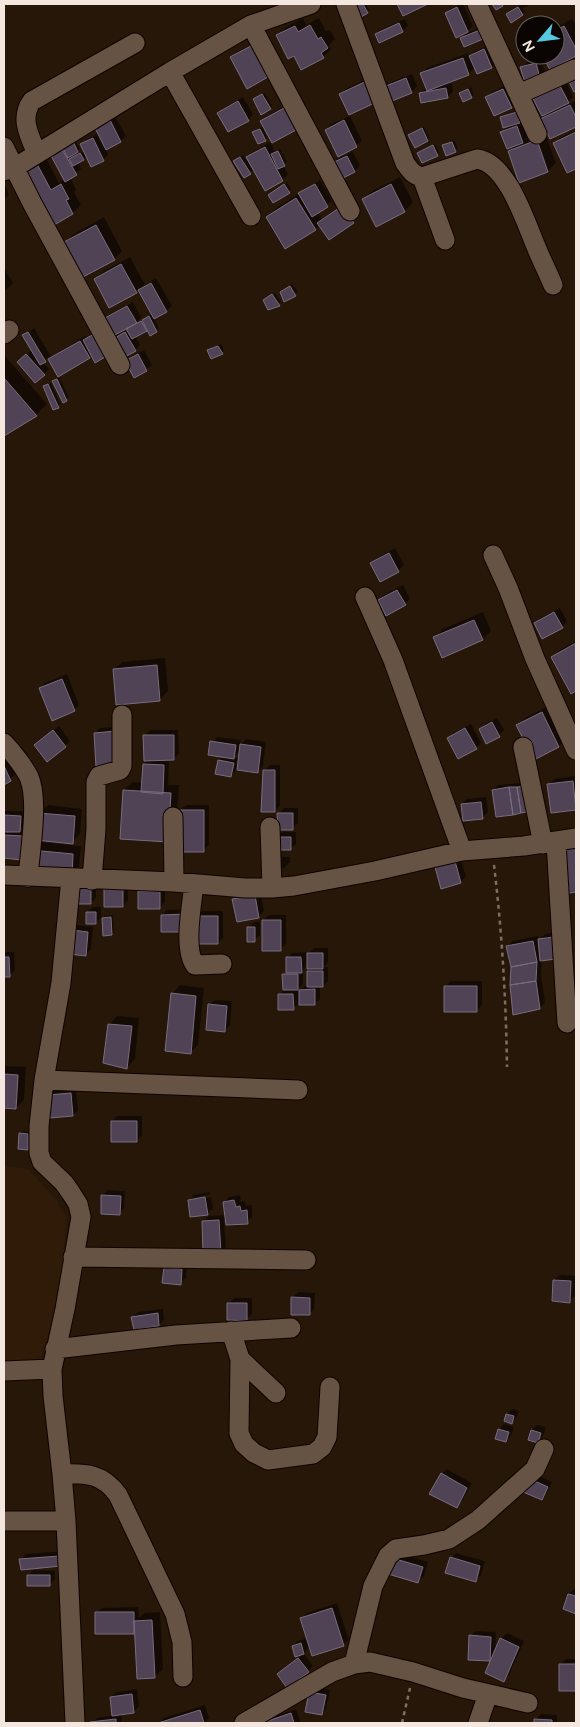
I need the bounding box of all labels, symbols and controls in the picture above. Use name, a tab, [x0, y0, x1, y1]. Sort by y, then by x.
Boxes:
north arrow	[515, 15, 565, 65]
text: N	[519, 37, 539, 55]

